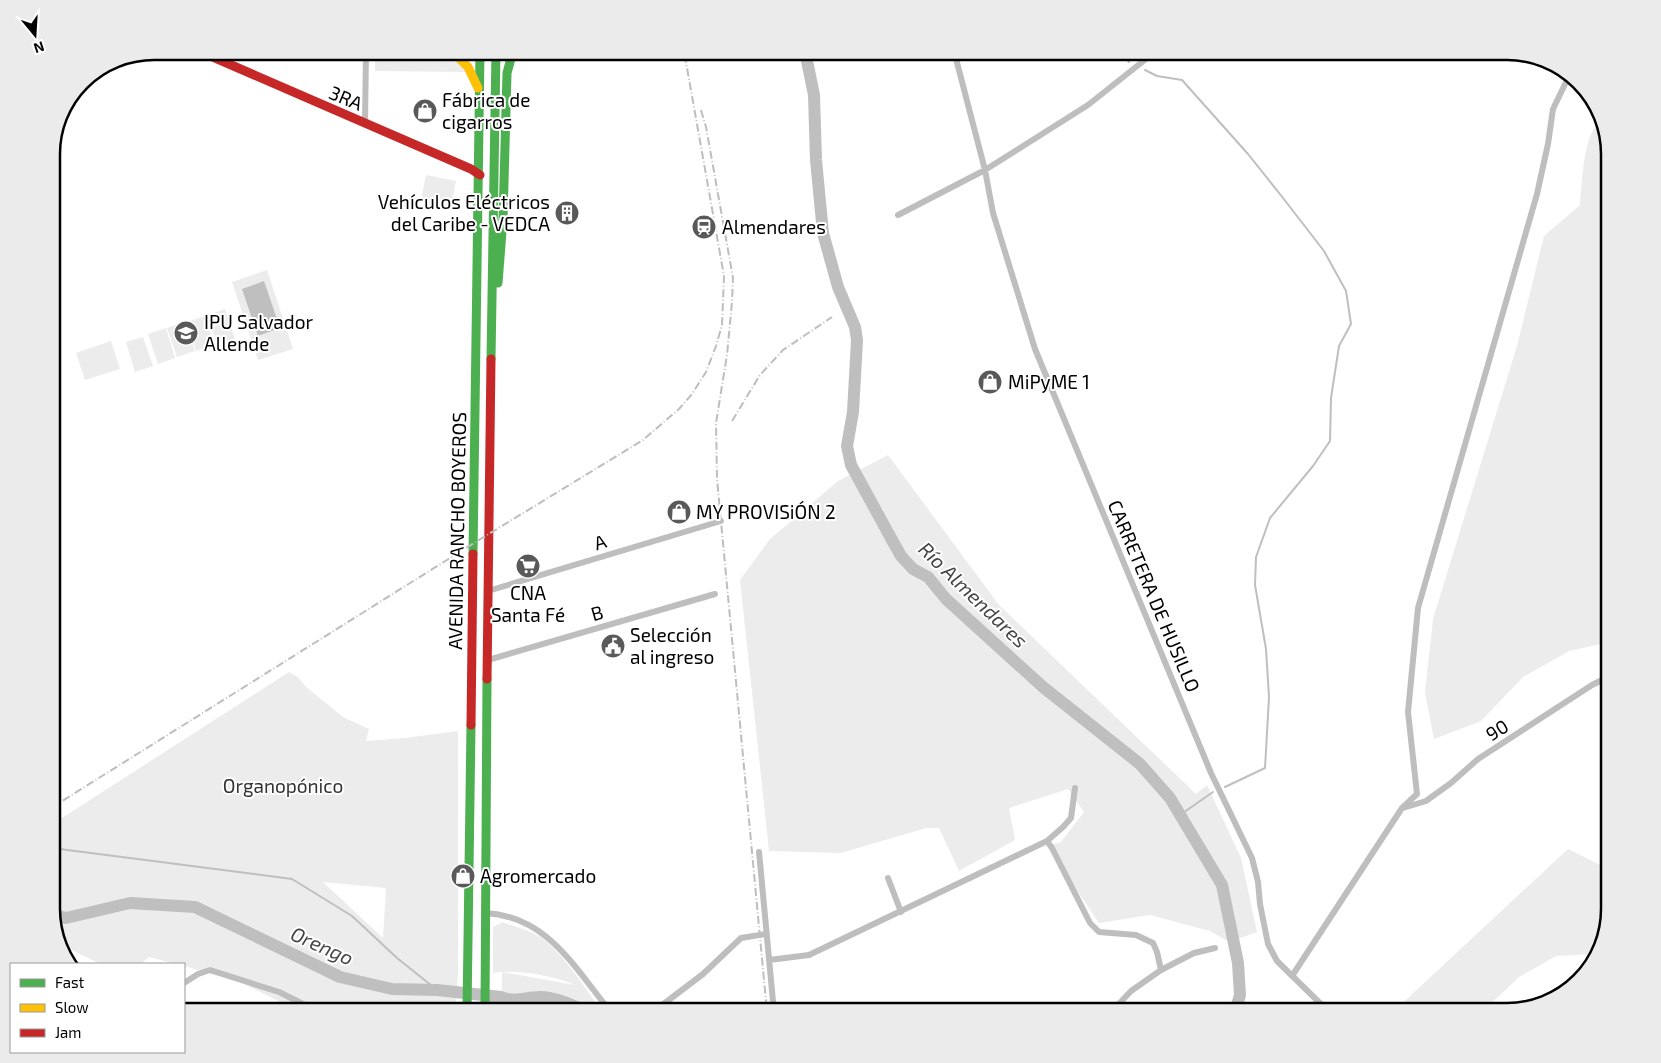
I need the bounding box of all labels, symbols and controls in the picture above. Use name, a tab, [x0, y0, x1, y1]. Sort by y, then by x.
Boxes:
north arrow	[10, 10, 60, 60]
text: N	[32, 38, 47, 57]
street label: 3RA	[326, 80, 367, 115]
place label: Fábrica de cigarros	[442, 88, 530, 133]
shop icon: Fábrica de cigarros	[412, 98, 438, 124]
place label: Vehículos Eléctricos del Caribe - VEDCA	[378, 190, 550, 235]
building icon: Vehículos Eléctricos del Caribe - VEDCA	[554, 200, 580, 226]
station icon: Almendares	[691, 214, 717, 240]
place label: Almendares	[722, 215, 826, 238]
place label: IPU Salvador Allende	[204, 310, 313, 355]
school or university icon: IPU Salvador Allende	[173, 320, 199, 346]
shop icon: MiPyME 1	[977, 369, 1003, 395]
place label: MiPyME 1	[1008, 370, 1090, 393]
street label: AVENIDA RANCHO BOYEROS	[443, 412, 470, 650]
street label: CARRETERA DE HUSILLO	[1104, 496, 1205, 695]
shop icon: MY PROVISiÓN 2	[666, 499, 692, 525]
place label: MY PROVISiÓN 2	[696, 500, 836, 523]
street label: A	[591, 529, 609, 554]
water label: Río Almendares	[914, 536, 1033, 652]
supermarket icon: CNA Santa Fé	[515, 553, 541, 579]
place label: CNA Santa Fé	[491, 581, 565, 626]
street label: B	[588, 600, 606, 625]
place label: Selección al ingreso	[630, 623, 714, 668]
public building icon: Selección al ingreso	[600, 633, 626, 659]
street label: 90	[1481, 714, 1512, 745]
park label: Organopónico	[223, 774, 343, 797]
shop icon: Agromercado	[450, 863, 476, 889]
place label: Agromercado	[480, 864, 596, 887]
water label: Orengo	[287, 921, 358, 970]
legend	[10, 963, 185, 1053]
text: Fast	[55, 973, 85, 991]
text: Slow	[55, 998, 89, 1016]
text: Jam	[55, 1023, 81, 1041]

